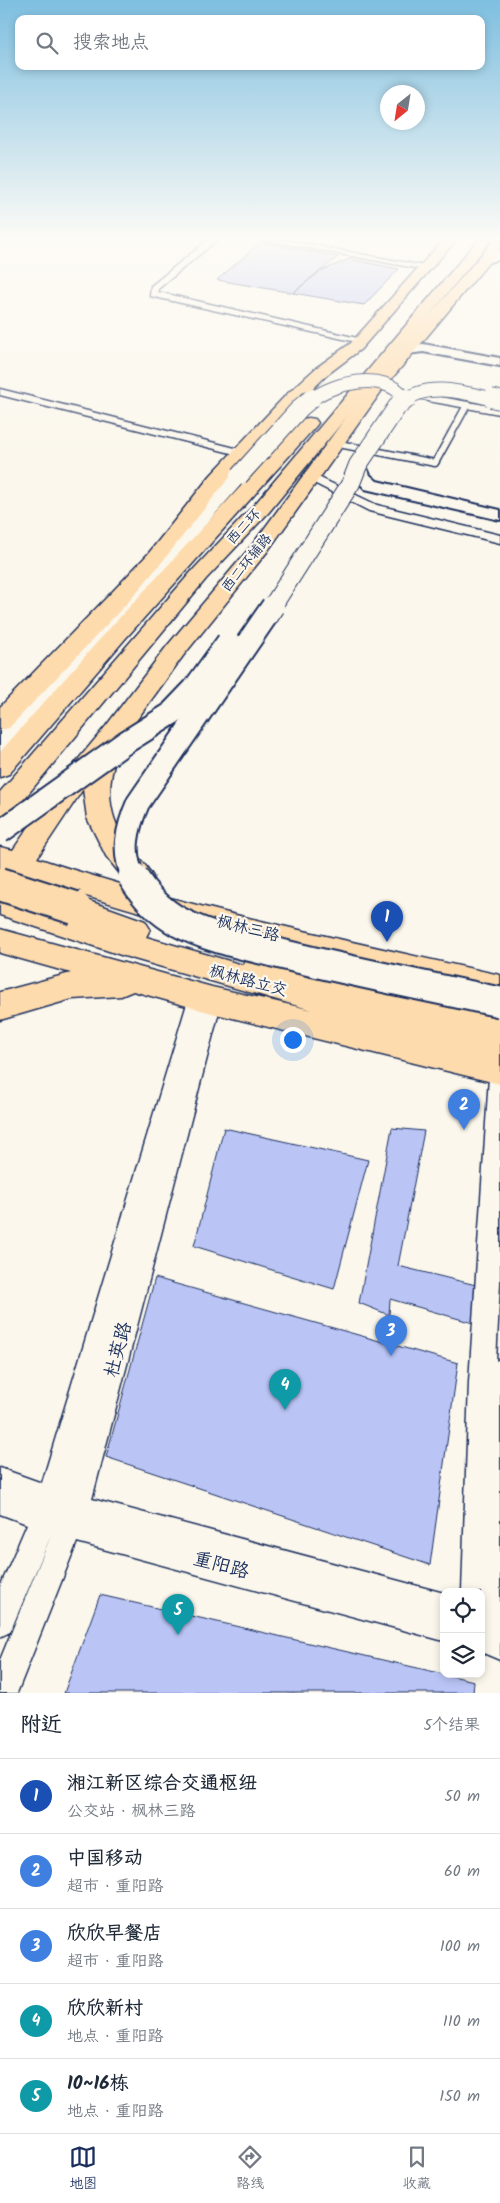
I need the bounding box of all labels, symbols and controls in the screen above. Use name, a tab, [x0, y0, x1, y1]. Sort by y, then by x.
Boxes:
search box	[15, 15, 485, 70]
text: 搜索地点	[73, 28, 149, 58]
icon: search	[33, 29, 61, 57]
north arrow	[380, 85, 425, 130]
street label: 西二环	[222, 504, 266, 550]
street label: 西二环辅路	[216, 529, 278, 597]
pin: 1	[371, 901, 403, 942]
street label: 枫林三路	[214, 909, 282, 949]
street label: 枫林路立交	[206, 959, 290, 1003]
your location	[280, 1027, 306, 1053]
pin: 2	[448, 1089, 480, 1130]
pin: 3	[375, 1315, 407, 1356]
street label: 杜英路	[97, 1319, 141, 1381]
pin: 4	[269, 1369, 301, 1410]
street label: 重阳路	[190, 1544, 252, 1588]
map controls	[440, 1588, 485, 1678]
button: locate	[440, 1588, 485, 1633]
pin: 5	[162, 1594, 194, 1635]
button: layers	[440, 1633, 485, 1678]
text: 附近	[20, 1709, 62, 1742]
text: 5个结果	[423, 1713, 480, 1738]
text: 湘江新区综合交通枢纽	[67, 1769, 257, 1799]
text: 1	[34, 1784, 38, 1809]
text: 50 m	[444, 1784, 480, 1809]
text: 公交站 · 枫林三路	[67, 1799, 196, 1824]
text: 中国移动	[67, 1844, 143, 1874]
text: 2	[31, 1859, 41, 1884]
text: 60 m	[444, 1859, 480, 1884]
text: 超市 · 重阳路	[67, 1874, 164, 1899]
text: 欣欣早餐店	[67, 1919, 162, 1949]
text: 3	[32, 1934, 40, 1959]
text: 100 m	[440, 1934, 480, 1959]
text: 超市 · 重阳路	[67, 1949, 164, 1974]
text: 欣欣新村	[67, 1994, 143, 2024]
text: 4	[32, 2009, 40, 2034]
text: 110 m	[443, 2009, 480, 2034]
text: 地点 · 重阳路	[67, 2024, 164, 2049]
text: 10~16栋	[67, 2069, 129, 2099]
text: 5	[32, 2084, 40, 2109]
text: 150 m	[439, 2084, 480, 2109]
text: 地点 · 重阳路	[67, 2099, 164, 2124]
tab: 地图	[69, 2143, 97, 2195]
tab: 路线	[236, 2143, 264, 2195]
tab: 收藏	[403, 2143, 431, 2195]

